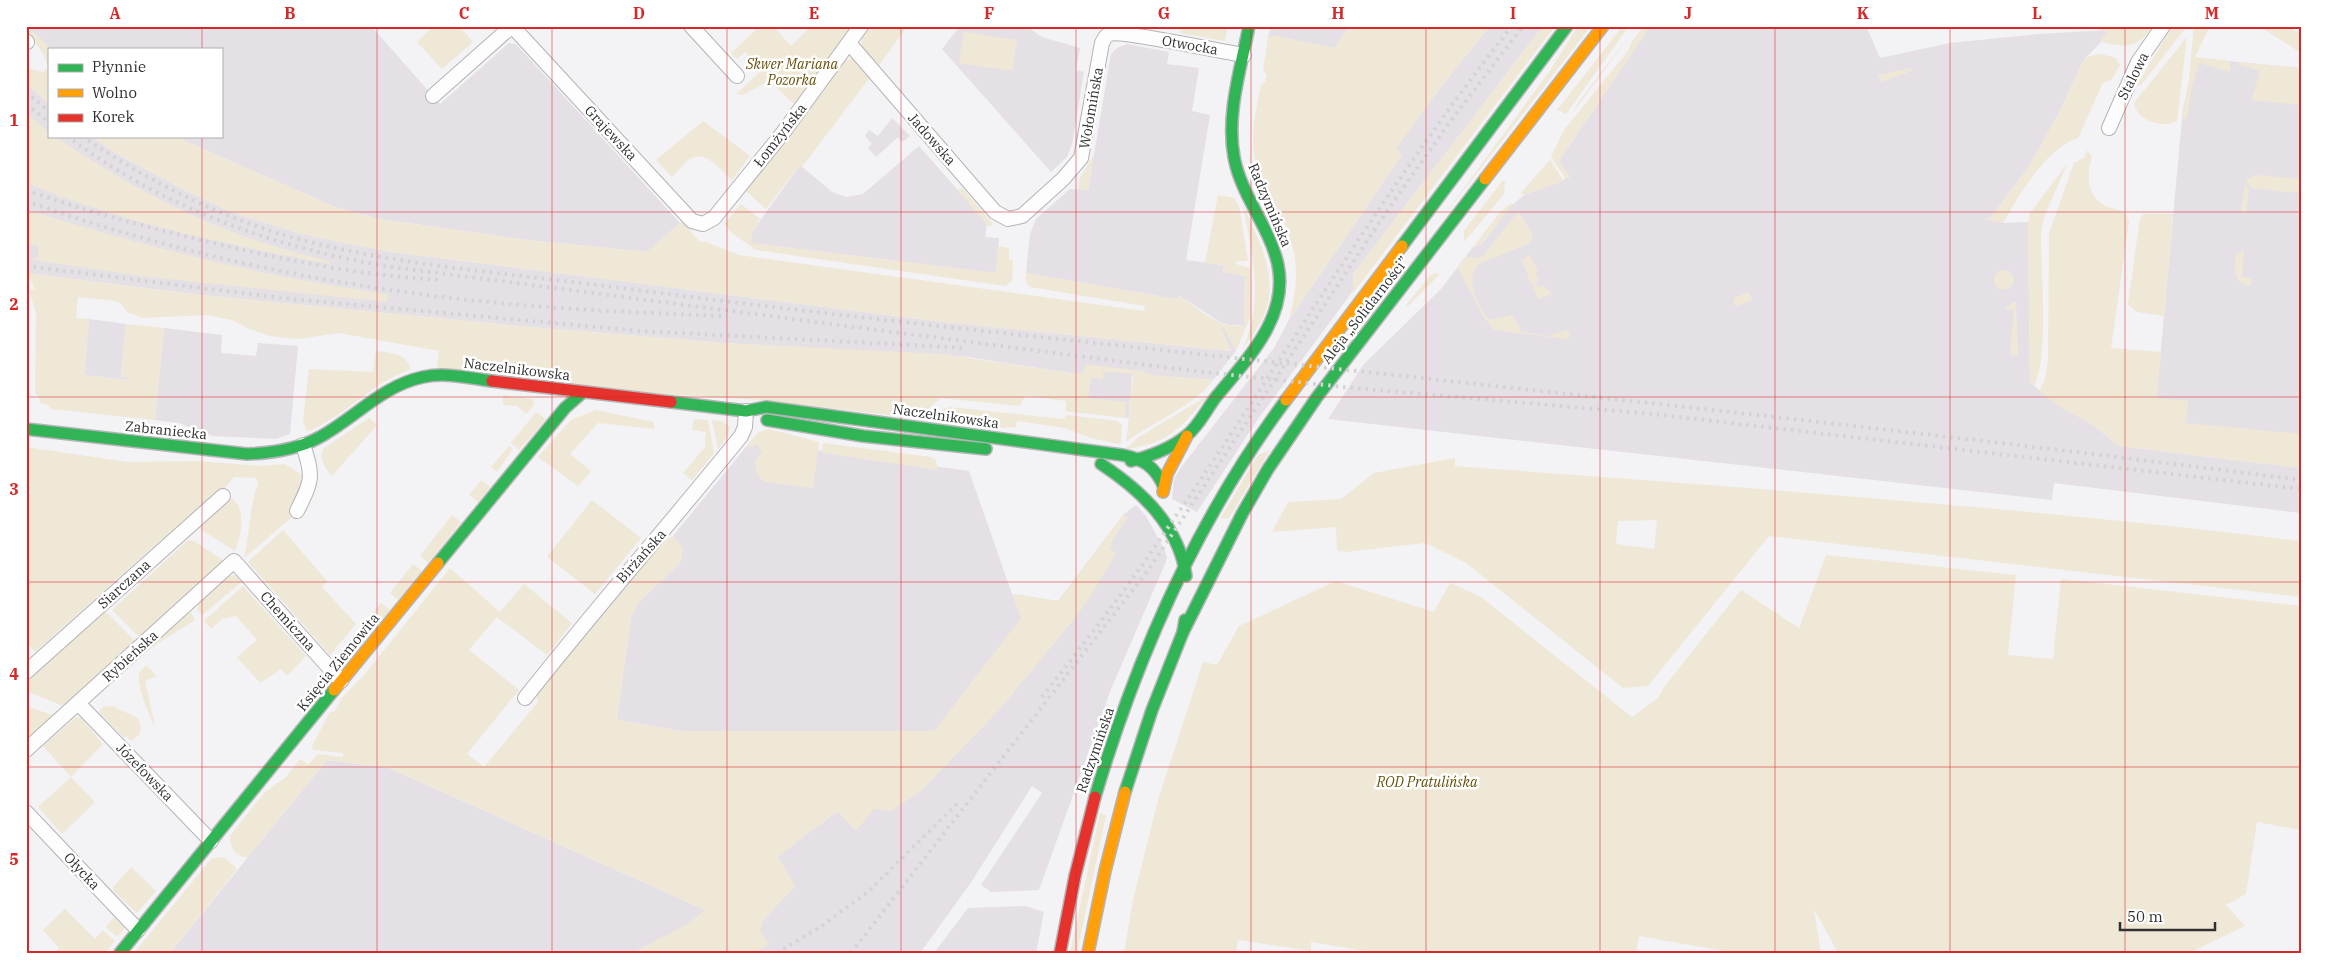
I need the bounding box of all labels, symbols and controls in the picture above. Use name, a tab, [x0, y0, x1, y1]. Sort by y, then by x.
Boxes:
text: A	[109, 3, 121, 23]
text: B	[284, 3, 296, 23]
text: C	[459, 3, 469, 23]
text: D	[633, 3, 645, 23]
text: E	[809, 3, 819, 23]
text: F	[984, 3, 994, 23]
text: G	[1158, 3, 1170, 23]
text: H	[1332, 3, 1345, 23]
text: I	[1510, 3, 1516, 23]
text: J	[1684, 3, 1692, 23]
text: K	[1857, 3, 1870, 23]
text: L	[2032, 3, 2042, 23]
text: M	[2205, 3, 2219, 23]
street label: Otwocka	[1160, 31, 1220, 59]
legend	[48, 48, 222, 138]
street label: Stalowa	[2113, 49, 2153, 103]
park label: Skwer Mariana Pozorka	[745, 55, 839, 89]
text: Płynnie	[92, 57, 146, 76]
street label: Wołomińska	[1075, 66, 1107, 150]
text: Wolno	[92, 83, 137, 102]
street label: Łomżyńska	[750, 99, 811, 170]
street label: Grajewska	[581, 102, 641, 165]
text: Korek	[92, 107, 134, 126]
street label: Jadowska	[904, 109, 960, 169]
text: 1	[9, 110, 19, 130]
street label: Radzymińska	[1244, 160, 1296, 250]
street label: Aleja „Solidarności”	[1317, 253, 1413, 367]
text: 2	[9, 294, 19, 314]
street label: Naczelnikowska	[463, 354, 572, 384]
street label: Naczelnikowska	[892, 400, 1001, 432]
street label: Zabraniecka	[124, 417, 208, 443]
text: 3	[9, 479, 19, 499]
street label: Birżańska	[612, 525, 670, 587]
street label: Siarczana	[94, 555, 154, 612]
street label: Chemiczna	[257, 587, 320, 655]
street label: Księcia Ziemowita	[293, 609, 383, 715]
street label: Rybieńska	[98, 626, 162, 686]
text: 4	[9, 664, 19, 684]
street label: Radzymińska	[1072, 704, 1118, 795]
street label: Józefowska	[113, 739, 178, 805]
park label: ROD Pratulińska	[1375, 773, 1478, 791]
text: 5	[9, 849, 19, 869]
street label: Ołycka	[60, 849, 104, 894]
scale bar	[2120, 899, 2214, 931]
text: 50 m	[2127, 907, 2163, 926]

